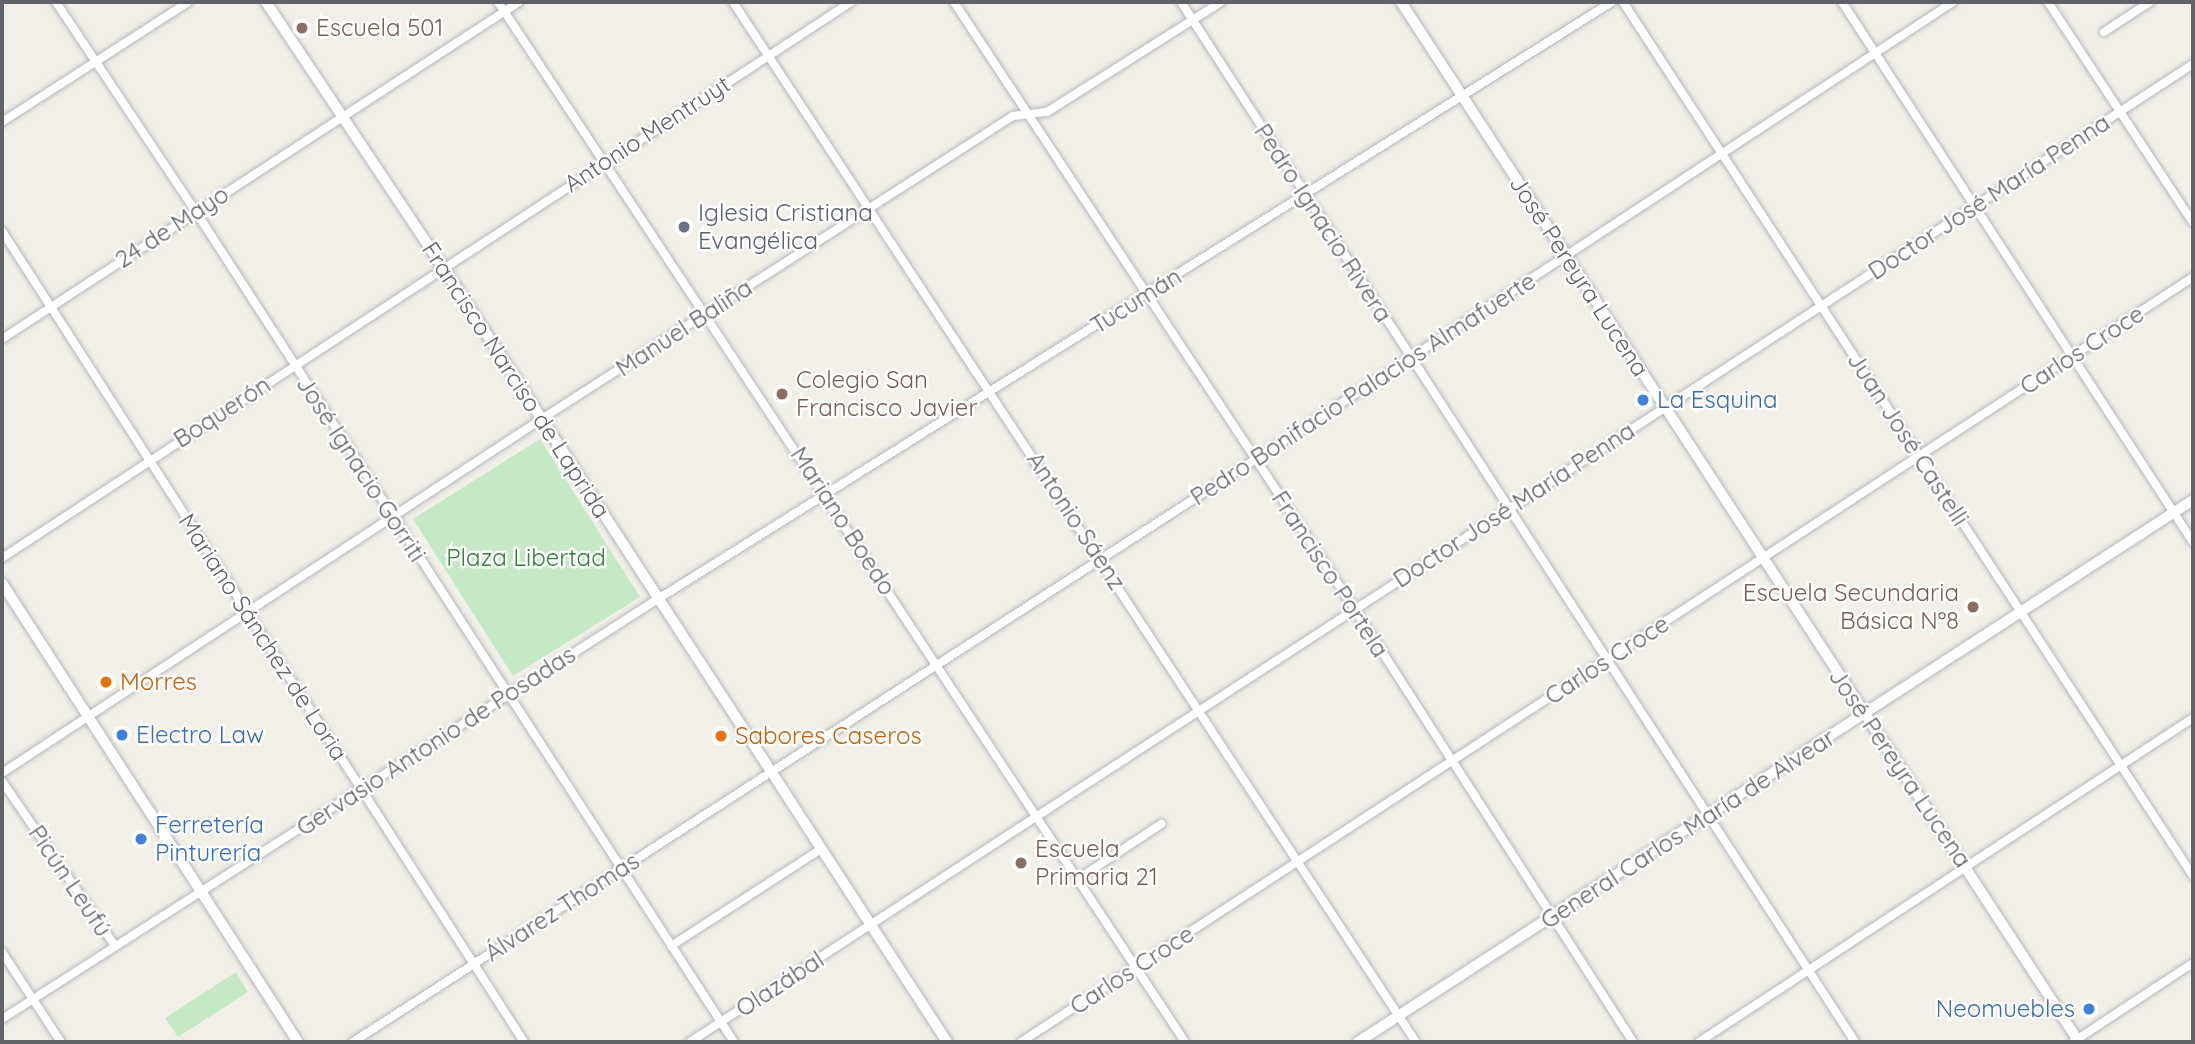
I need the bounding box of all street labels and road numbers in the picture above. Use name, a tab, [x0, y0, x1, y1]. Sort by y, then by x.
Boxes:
street label: Antonio Mentruyt	[559, 70, 735, 198]
street label: Doctor José María Penna	[1863, 108, 2115, 286]
street label: Pedro Ignacio Rivera	[1248, 118, 1398, 328]
street label: José Pereyra Lucena	[1503, 170, 1655, 382]
street label: 24 de Mayo	[110, 180, 234, 274]
street label: Francisco Narciso de Laprida	[416, 236, 616, 524]
street label: Tucumán	[1085, 262, 1187, 340]
street label: Pedro Bonifacio Palacios Almafuerte	[1185, 266, 1541, 512]
street label: Manuel Baliña	[610, 273, 758, 383]
street label: Carlos Croce	[2015, 299, 2149, 401]
street label: Juan José Castelli	[1841, 347, 1975, 531]
street label: Boquerón	[168, 370, 276, 454]
street label: José Ignacio Gorriti	[290, 371, 432, 567]
street label: Doctor José María Penna	[1388, 416, 1640, 594]
street label: Mariano Boedo	[784, 441, 902, 601]
street label: Antonio Sáenz	[1021, 447, 1131, 595]
street label: Francisco Portela	[1266, 485, 1394, 663]
street label: Mariano Sánchez de Loria	[172, 508, 354, 766]
street label: Carlos Croce	[1540, 609, 1674, 711]
street label: Gervasio Antonio de Posadas	[291, 640, 581, 842]
street label: José Pereyra Lucena	[1823, 663, 1977, 873]
street label: General Carlos María de Alvear	[1535, 723, 1841, 935]
street label: Picún Leufú	[22, 820, 118, 942]
street label: Álvarez Thomas	[479, 846, 645, 968]
street label: Carlos Croce	[1065, 919, 1199, 1021]
street label: Olazábal	[731, 945, 829, 1023]

